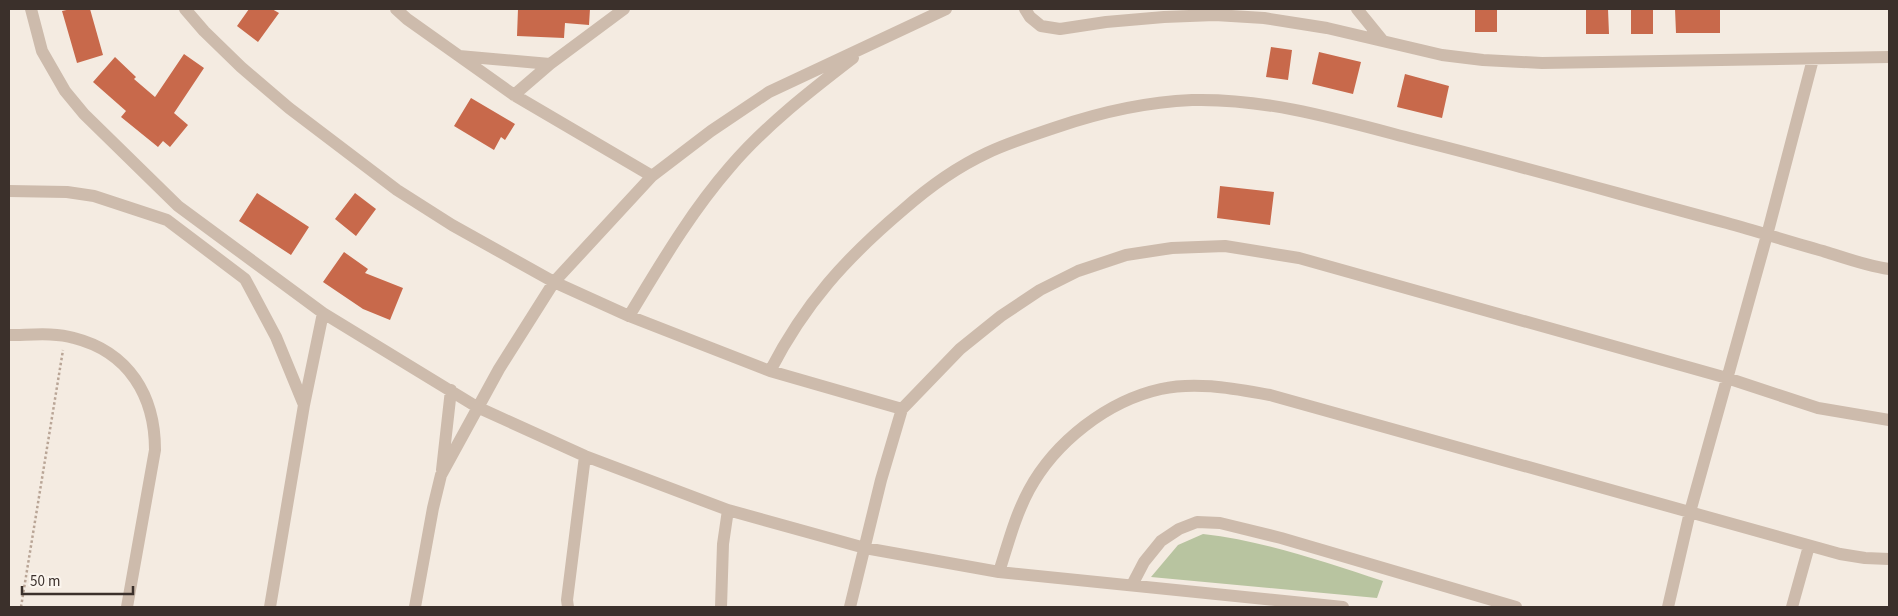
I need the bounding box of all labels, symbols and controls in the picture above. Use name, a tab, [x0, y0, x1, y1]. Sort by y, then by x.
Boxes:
scale bar	[22, 564, 134, 596]
text: 50 m	[30, 571, 60, 592]

